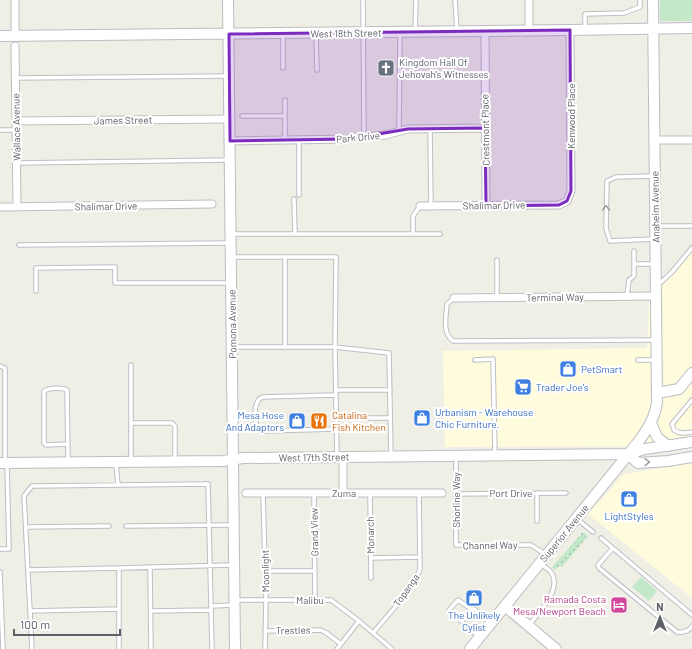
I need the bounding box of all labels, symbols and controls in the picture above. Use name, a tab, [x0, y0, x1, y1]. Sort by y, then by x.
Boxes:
street label: West 18th Street	[310, 26, 382, 40]
place label: Kingdom Hall Of Jehovah's Witnesses	[399, 56, 489, 80]
church icon: Kingdom Hall Of Jehovah's Witnesses	[376, 58, 396, 78]
street label: Kenwood Place	[565, 83, 577, 149]
street label: Wallace Avenue	[9, 93, 23, 161]
street label: Crestmont Place	[478, 94, 492, 166]
street label: James Street	[94, 113, 153, 127]
street label: Park Drive	[336, 129, 380, 145]
street label: Anaheim Avenue	[648, 171, 662, 243]
street label: Shalimar Drive	[463, 198, 525, 212]
street label: Shalimar Drive	[75, 199, 137, 213]
one-way arrow	[602, 205, 610, 211]
street label: Pomona Avenue	[225, 289, 239, 359]
street label: Terminal Way	[526, 290, 584, 304]
shop icon: PetSmart	[558, 359, 578, 379]
place label: PetSmart	[581, 363, 623, 375]
supermarket icon: Trader Joe's	[513, 377, 533, 397]
place label: Trader Joe's	[536, 381, 589, 393]
place label: Urbanism - Warehouse Chic Furniture.	[435, 406, 533, 430]
shop icon: Urbanism - Warehouse Chic Furniture.	[412, 408, 432, 428]
place label: Mesa Hose And Adaptors	[226, 409, 284, 433]
place label: Catalina Fish Kitchen	[332, 409, 386, 433]
shop icon: Mesa Hose And Adaptors	[287, 411, 307, 431]
restaurant icon: Catalina Fish Kitchen	[309, 411, 329, 431]
street label: West 17th Street	[279, 450, 350, 464]
one-way arrow	[644, 458, 650, 467]
street label: Shorline Way	[450, 472, 462, 528]
street label: Zuma	[332, 487, 356, 499]
street label: Port Drive	[490, 487, 532, 499]
shop icon: LightStyles	[619, 489, 639, 509]
street label: Superior Avenue	[537, 502, 591, 564]
street label: Grand View	[308, 508, 320, 556]
place label: LightStyles	[604, 510, 654, 522]
street label: Monarch	[364, 516, 376, 554]
street label: Channel Way	[462, 539, 518, 551]
street label: Moonlight	[259, 549, 271, 592]
street label: Topanga	[390, 571, 422, 609]
shop icon: The Unlikely Cylist	[464, 588, 484, 608]
place label: Ramada Costa Mesa/Newport Beach	[513, 593, 606, 617]
street label: Malibu	[296, 594, 324, 606]
hotel icon: Ramada Costa Mesa/Newport Beach	[609, 595, 629, 615]
north arrow	[640, 597, 680, 637]
text: N	[656, 600, 664, 613]
place label: The Unlikely Cylist	[448, 609, 500, 633]
scale bar	[14, 611, 120, 637]
text: 100 m	[20, 617, 50, 631]
street label: Trestles	[276, 624, 311, 636]

